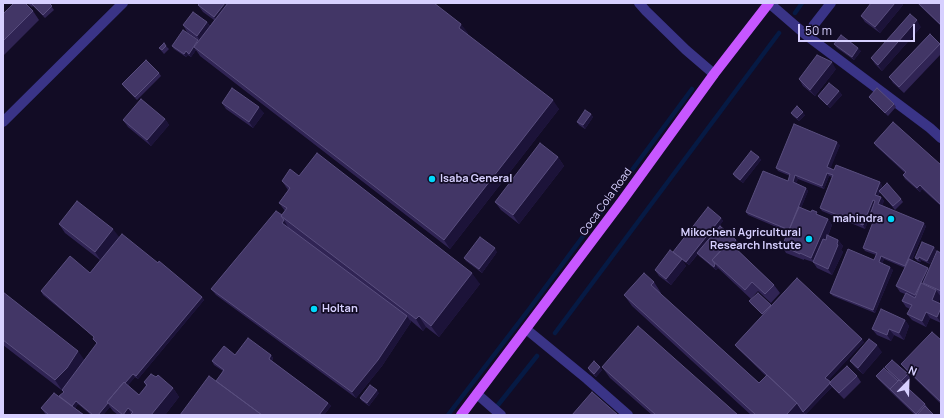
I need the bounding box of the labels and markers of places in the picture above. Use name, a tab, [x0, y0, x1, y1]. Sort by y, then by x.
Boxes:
place label: Isaba General	[440, 172, 512, 186]
marker: Isaba General	[427, 174, 437, 184]
place label: mahindra	[833, 212, 883, 226]
marker: mahindra	[886, 214, 896, 224]
place label: Mikocheni Agricultural Research Instute	[681, 226, 801, 252]
marker: Mikocheni Agricultural Research Instute	[804, 234, 814, 244]
place label: Holtan	[322, 302, 358, 316]
marker: Holtan	[309, 304, 319, 314]

